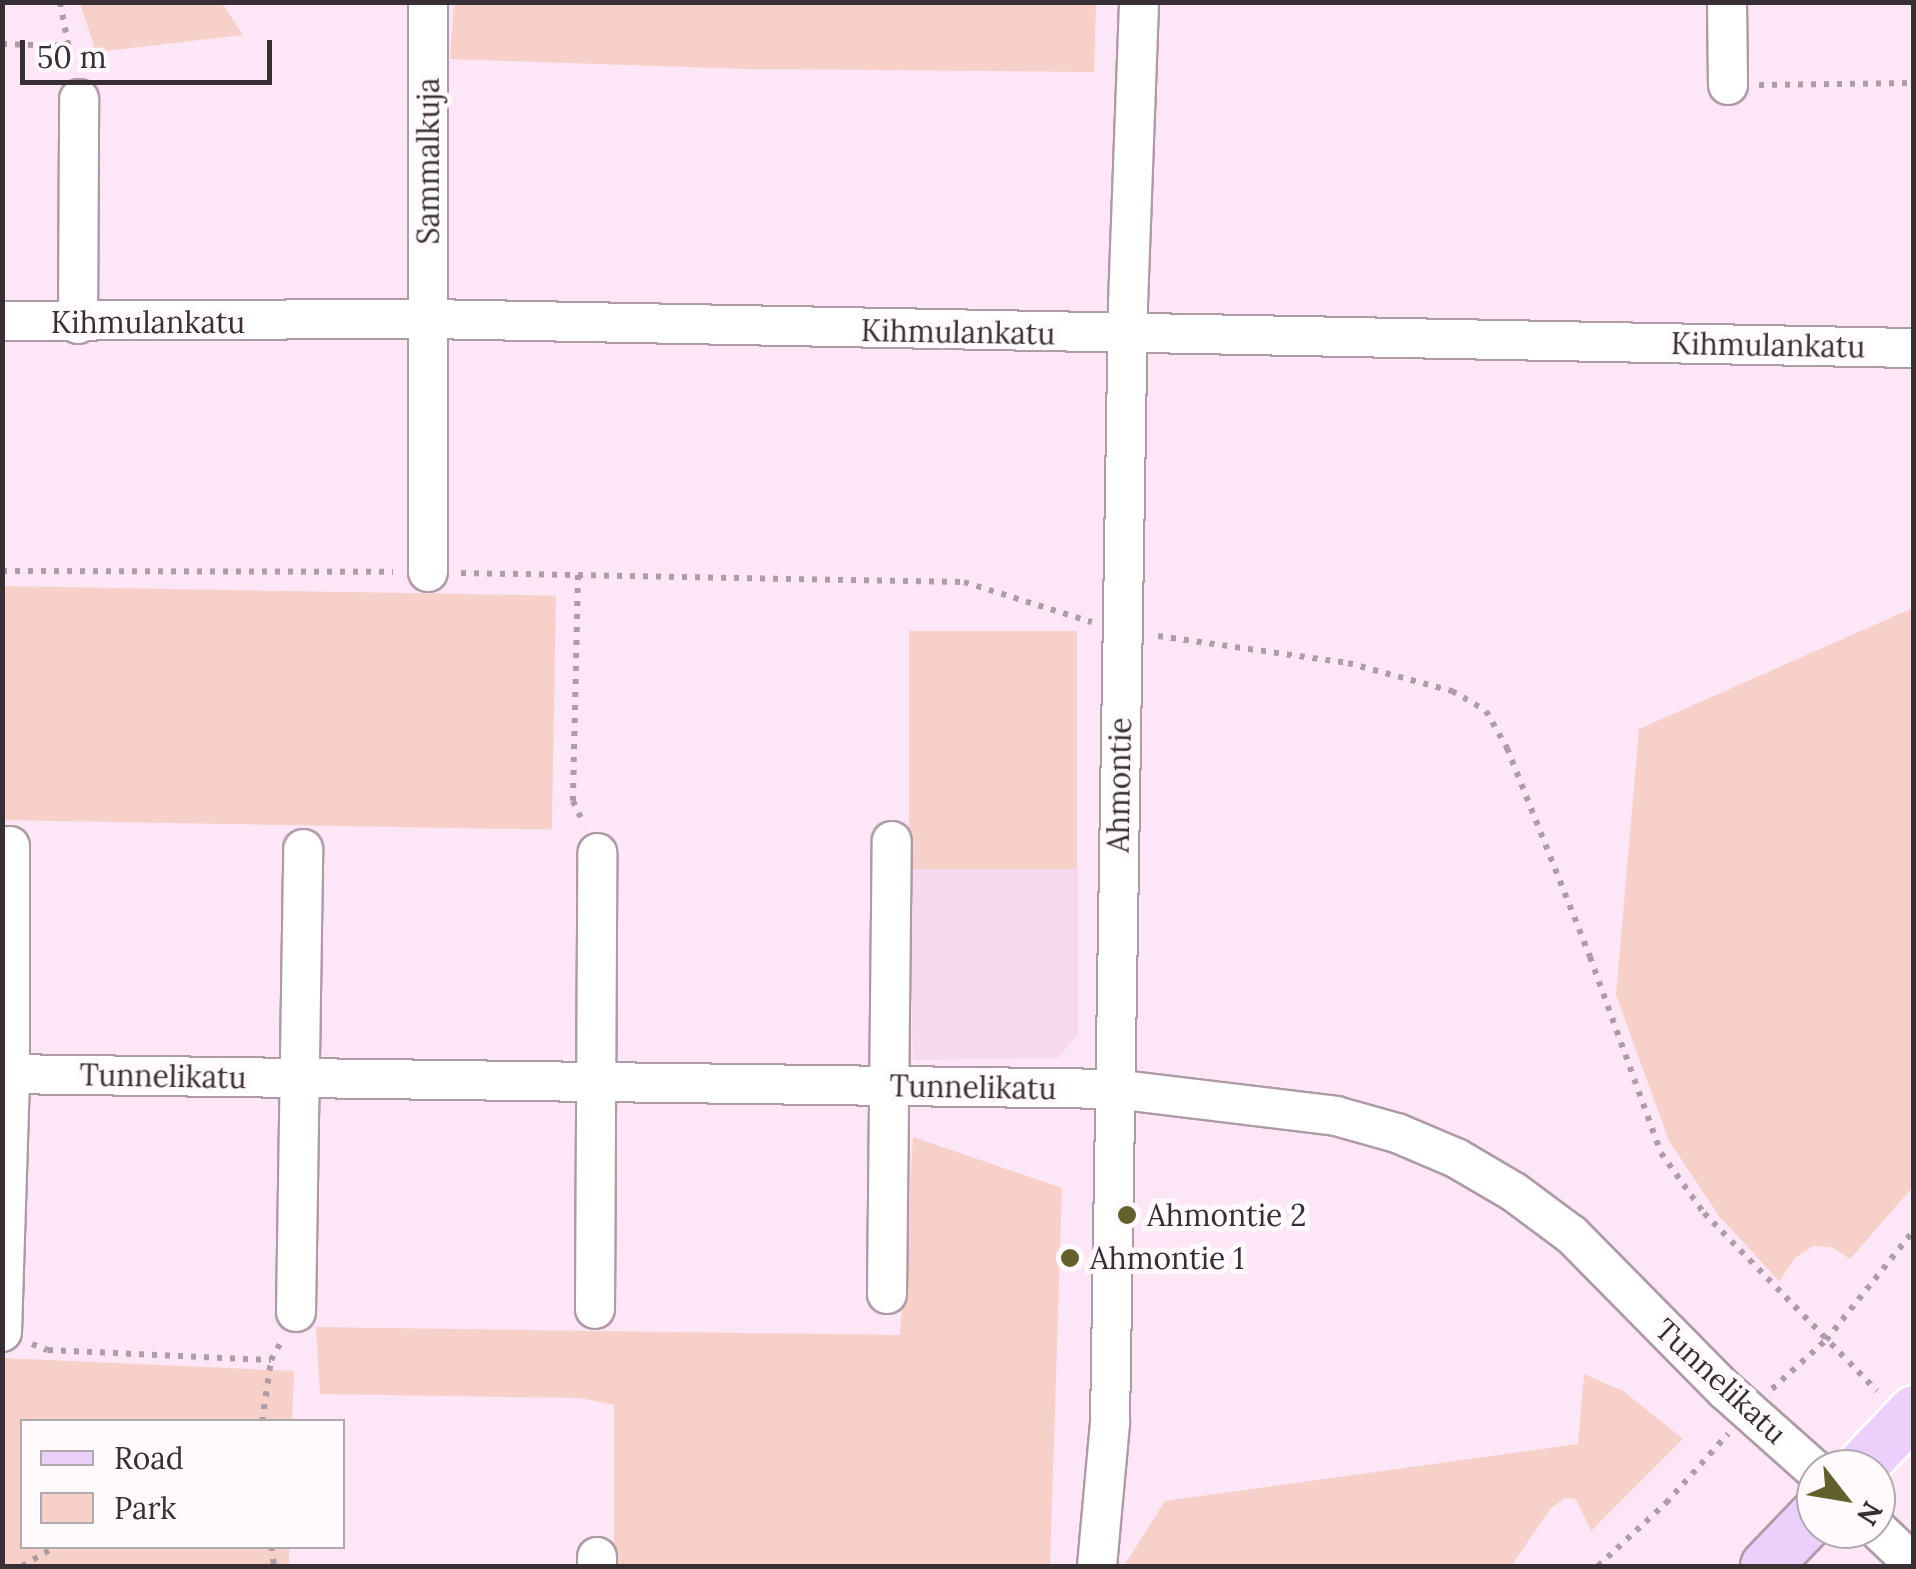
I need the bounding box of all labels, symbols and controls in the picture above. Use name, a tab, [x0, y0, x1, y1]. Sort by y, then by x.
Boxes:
scale bar	[25, 20, 278, 82]
text: 50 m	[37, 38, 107, 76]
street label: Sammalkuja	[410, 77, 446, 245]
street label: Kihmulankatu	[51, 304, 245, 340]
street label: Kihmulankatu	[861, 312, 1055, 352]
street label: Kihmulankatu	[1671, 325, 1865, 365]
street label: Ahmontie	[1100, 717, 1138, 853]
street label: Tunnelikatu	[79, 1057, 247, 1095]
street label: Tunnelikatu	[889, 1068, 1057, 1106]
place label: Ahmontie 2	[1147, 1197, 1306, 1233]
marker: Ahmontie 2	[1116, 1204, 1138, 1226]
place label: Ahmontie 1	[1090, 1240, 1244, 1276]
marker: Ahmontie 1	[1059, 1247, 1081, 1269]
street label: Tunnelikatu	[1648, 1311, 1794, 1451]
legend	[20, 1419, 345, 1549]
text: Road	[114, 1439, 184, 1477]
north arrow	[1796, 1449, 1896, 1549]
text: Park	[114, 1489, 176, 1527]
text: N	[1849, 1495, 1891, 1532]

